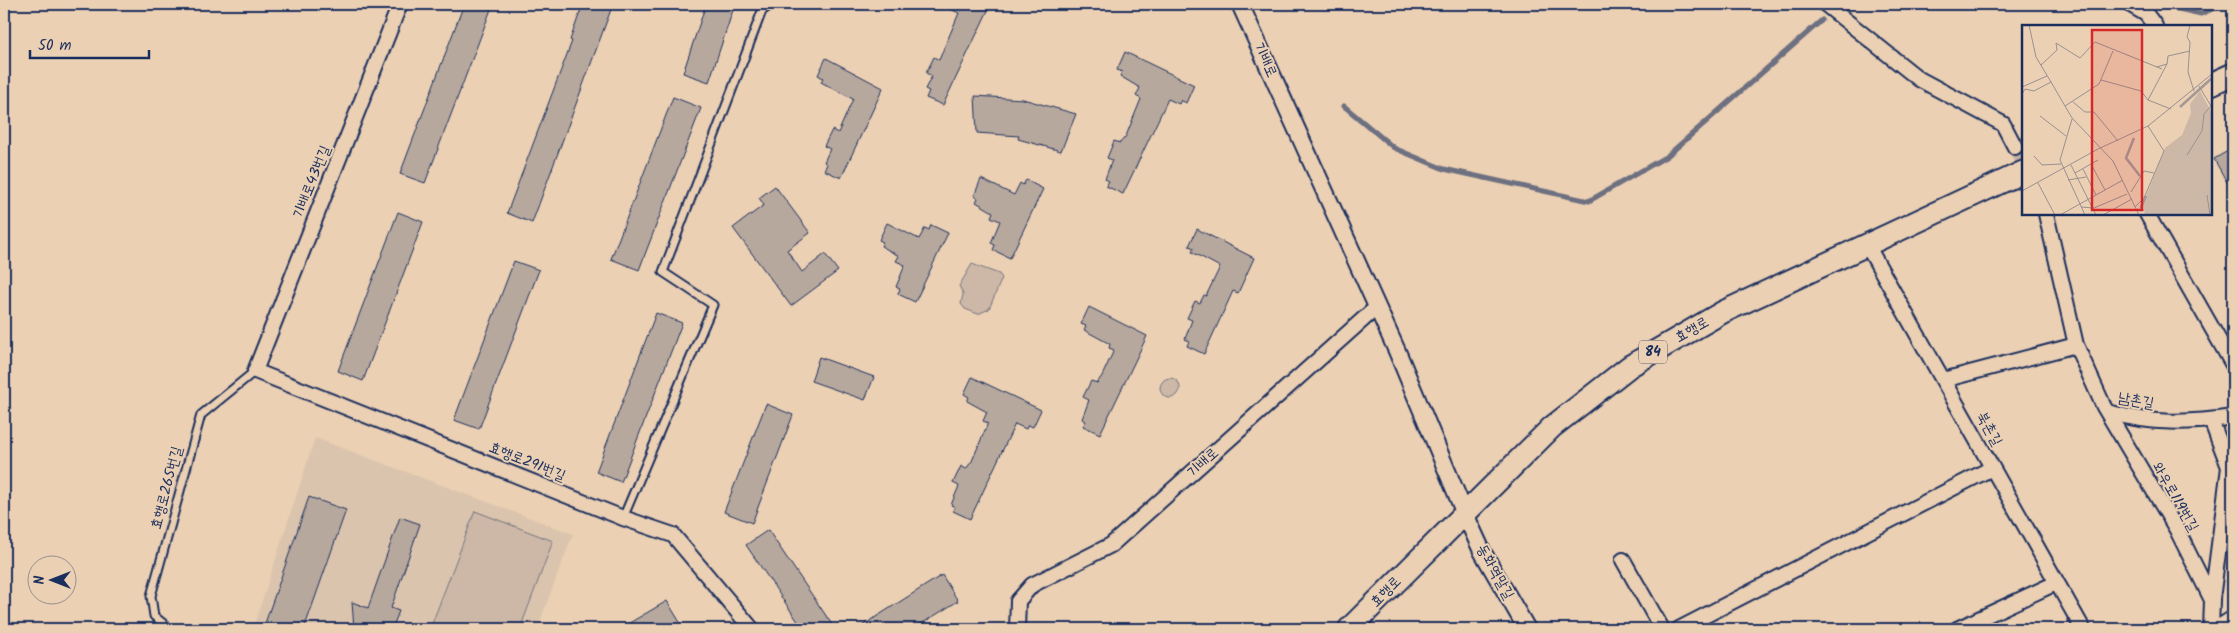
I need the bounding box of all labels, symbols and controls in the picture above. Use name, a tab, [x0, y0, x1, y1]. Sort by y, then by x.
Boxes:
inset map	[2022, 25, 2212, 215]
scale bar	[30, 28, 149, 60]
text: 50 m	[38, 34, 72, 58]
street label: 기배로	[1247, 39, 1283, 81]
street label: 기배로43번길	[286, 142, 338, 222]
street label: 효행로	[1670, 311, 1714, 349]
road number: 84	[1639, 341, 1667, 364]
street label: 남촌길	[2116, 386, 2156, 416]
street label: 북촌길	[1970, 407, 2008, 451]
street label: 효행로291번길	[485, 436, 569, 488]
street label: 기배로	[1182, 442, 1224, 484]
street label: 효행로265번길	[144, 444, 190, 532]
street label: 와우로119번길	[2145, 458, 2205, 536]
street label: 동화역말길	[1470, 540, 1520, 604]
north arrow	[28, 556, 78, 606]
street label: 효행로	[1365, 571, 1407, 613]
text: N	[29, 575, 51, 584]

